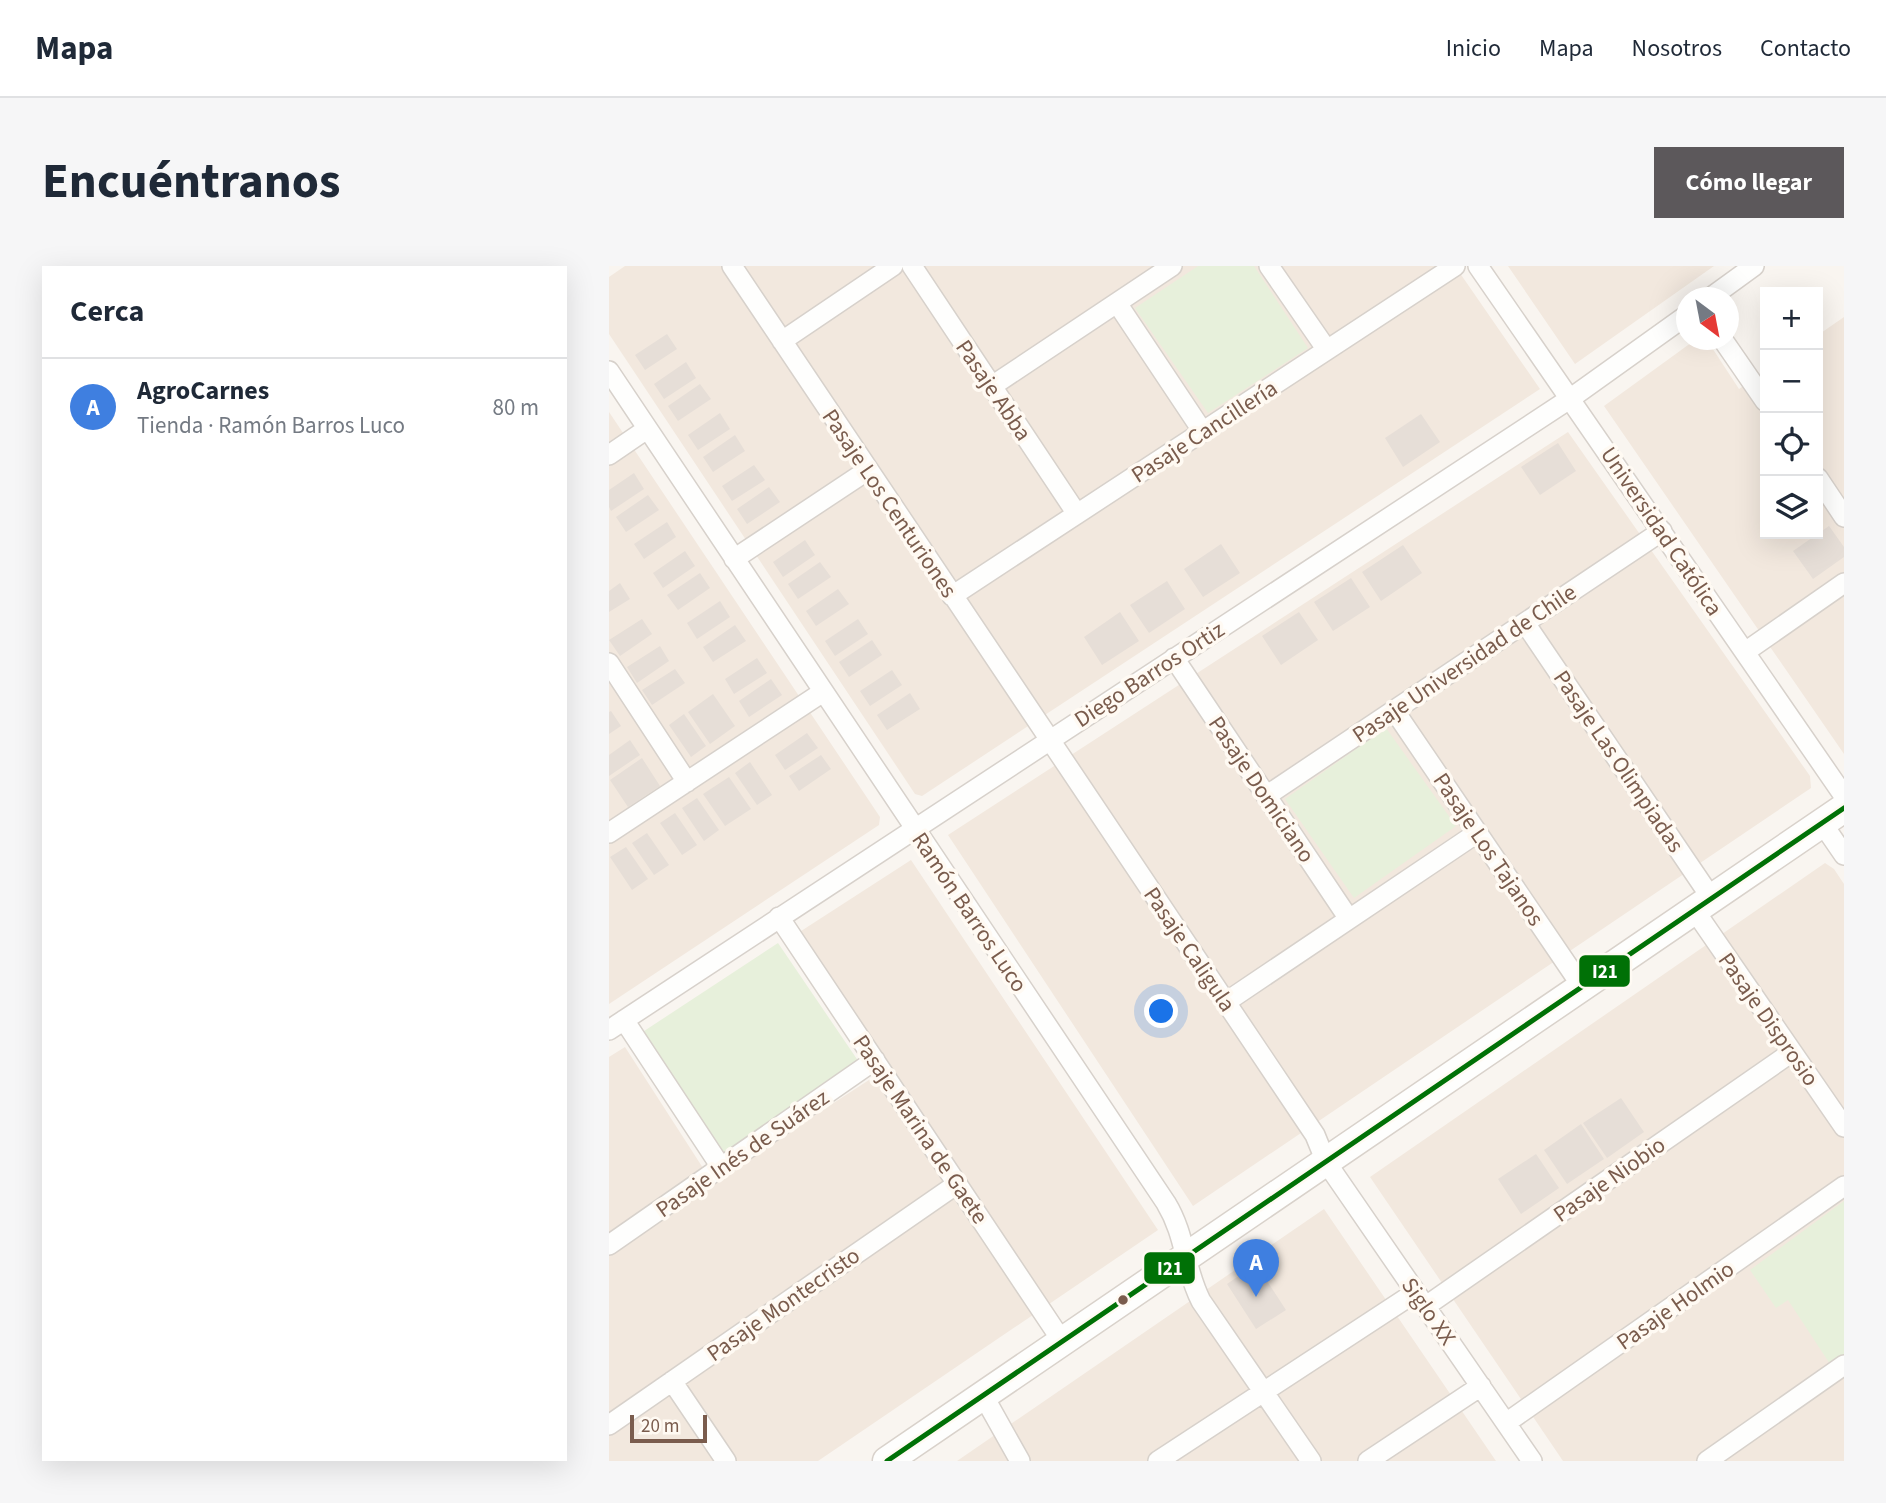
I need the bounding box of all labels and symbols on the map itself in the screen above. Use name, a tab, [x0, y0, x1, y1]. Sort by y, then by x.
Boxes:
north arrow	[1676, 287, 1739, 350]
street label: Pasaje Abba	[948, 333, 1040, 447]
street label: Pasaje Cancillería	[1125, 372, 1284, 491]
street label: Pasaje Los Centuriones	[814, 402, 965, 604]
street label: Universidad Católica	[1593, 440, 1731, 622]
street label: Pasaje Universidad de Chile	[1346, 576, 1583, 751]
street label: Diego Barros Ortiz	[1068, 613, 1231, 735]
street label: Pasaje Las Olimpiadas	[1545, 664, 1692, 859]
street label: Pasaje Domiciano	[1200, 709, 1323, 869]
street label: Pasaje Los Tajanos	[1425, 766, 1552, 932]
street label: Ramón Barros Luco	[904, 826, 1035, 999]
street label: Pasaje Caligula	[1136, 880, 1244, 1018]
street label: Pasaje Disprosio	[1710, 946, 1827, 1093]
line badge: I21	[1578, 954, 1631, 988]
text: I21	[1592, 959, 1618, 986]
your location	[1144, 994, 1178, 1028]
street label: Pasaje Marina de Gaete	[845, 1028, 996, 1230]
street label: Pasaje Inés de Suárez	[649, 1081, 836, 1226]
street label: Pasaje Niobio	[1546, 1128, 1672, 1230]
street label: Pasaje Montecristo	[700, 1239, 867, 1370]
pin: A	[1233, 1239, 1279, 1297]
line badge: I21	[1143, 1251, 1196, 1285]
street label: Pasaje Holmio	[1610, 1253, 1741, 1358]
text: I21	[1157, 1256, 1183, 1283]
street label: Siglo XX	[1393, 1271, 1464, 1352]
unlabelled marker	[1116, 1293, 1130, 1307]
scale bar	[630, 1412, 707, 1444]

